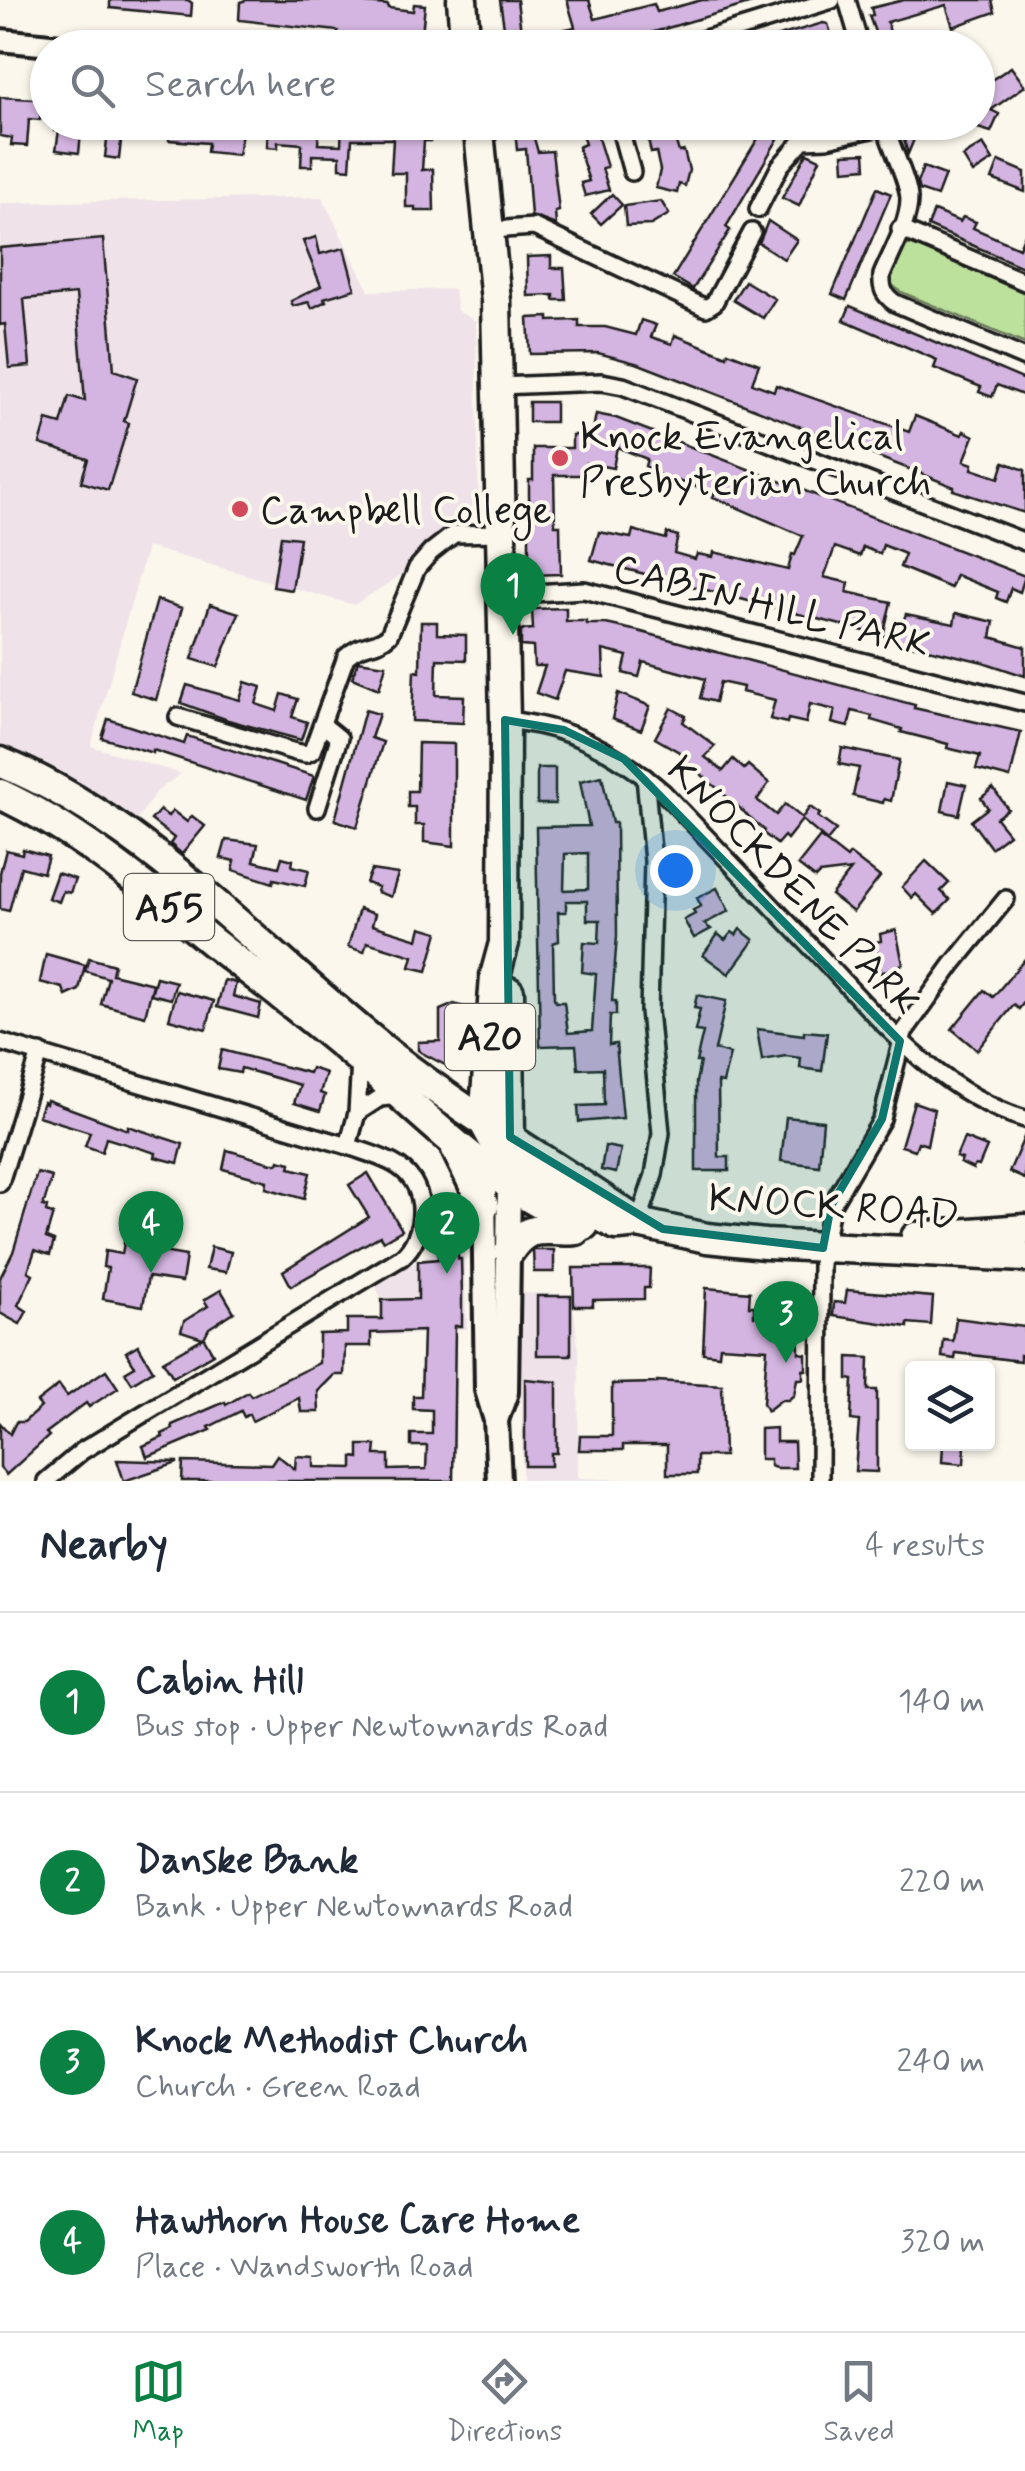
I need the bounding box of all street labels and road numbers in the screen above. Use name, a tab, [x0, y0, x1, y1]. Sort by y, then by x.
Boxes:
street label: CABIN HILL PARK	[608, 543, 935, 672]
street label: KNOCKDENE PARK	[654, 746, 930, 1028]
road number: A55	[124, 874, 214, 940]
road number: A20	[445, 1004, 535, 1070]
street label: KNOCK ROAD	[707, 1173, 961, 1243]

